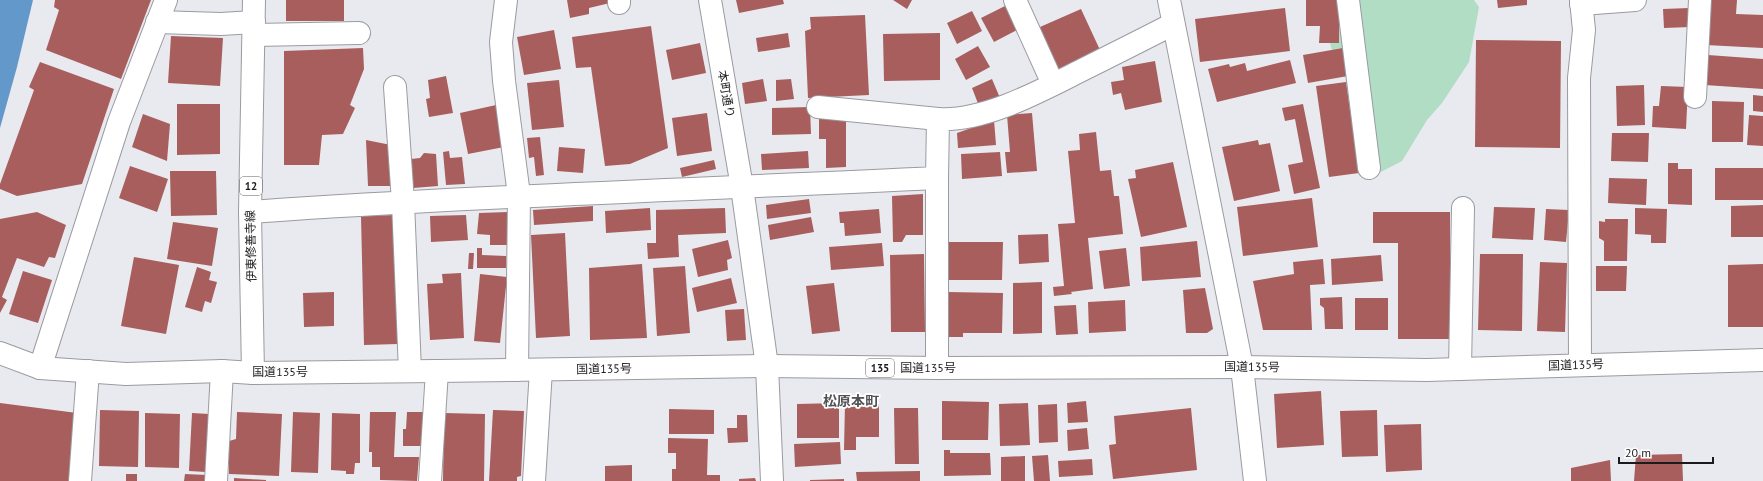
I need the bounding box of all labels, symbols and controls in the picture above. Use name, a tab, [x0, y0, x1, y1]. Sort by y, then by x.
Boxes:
street label: 本町通り	[715, 69, 738, 119]
road number: 12	[240, 177, 262, 195]
street label: 伊東修善寺線	[242, 210, 259, 282]
street label: 国道135号	[1548, 356, 1604, 373]
road number: 135	[866, 359, 894, 377]
street label: 国道135号	[1224, 359, 1280, 374]
street label: 国道135号	[900, 360, 956, 375]
street label: 国道135号	[576, 361, 632, 376]
street label: 国道135号	[252, 364, 308, 379]
district label: 松原本町	[823, 392, 879, 410]
scale bar	[1619, 439, 1713, 465]
text: 20 m	[1625, 445, 1651, 460]

